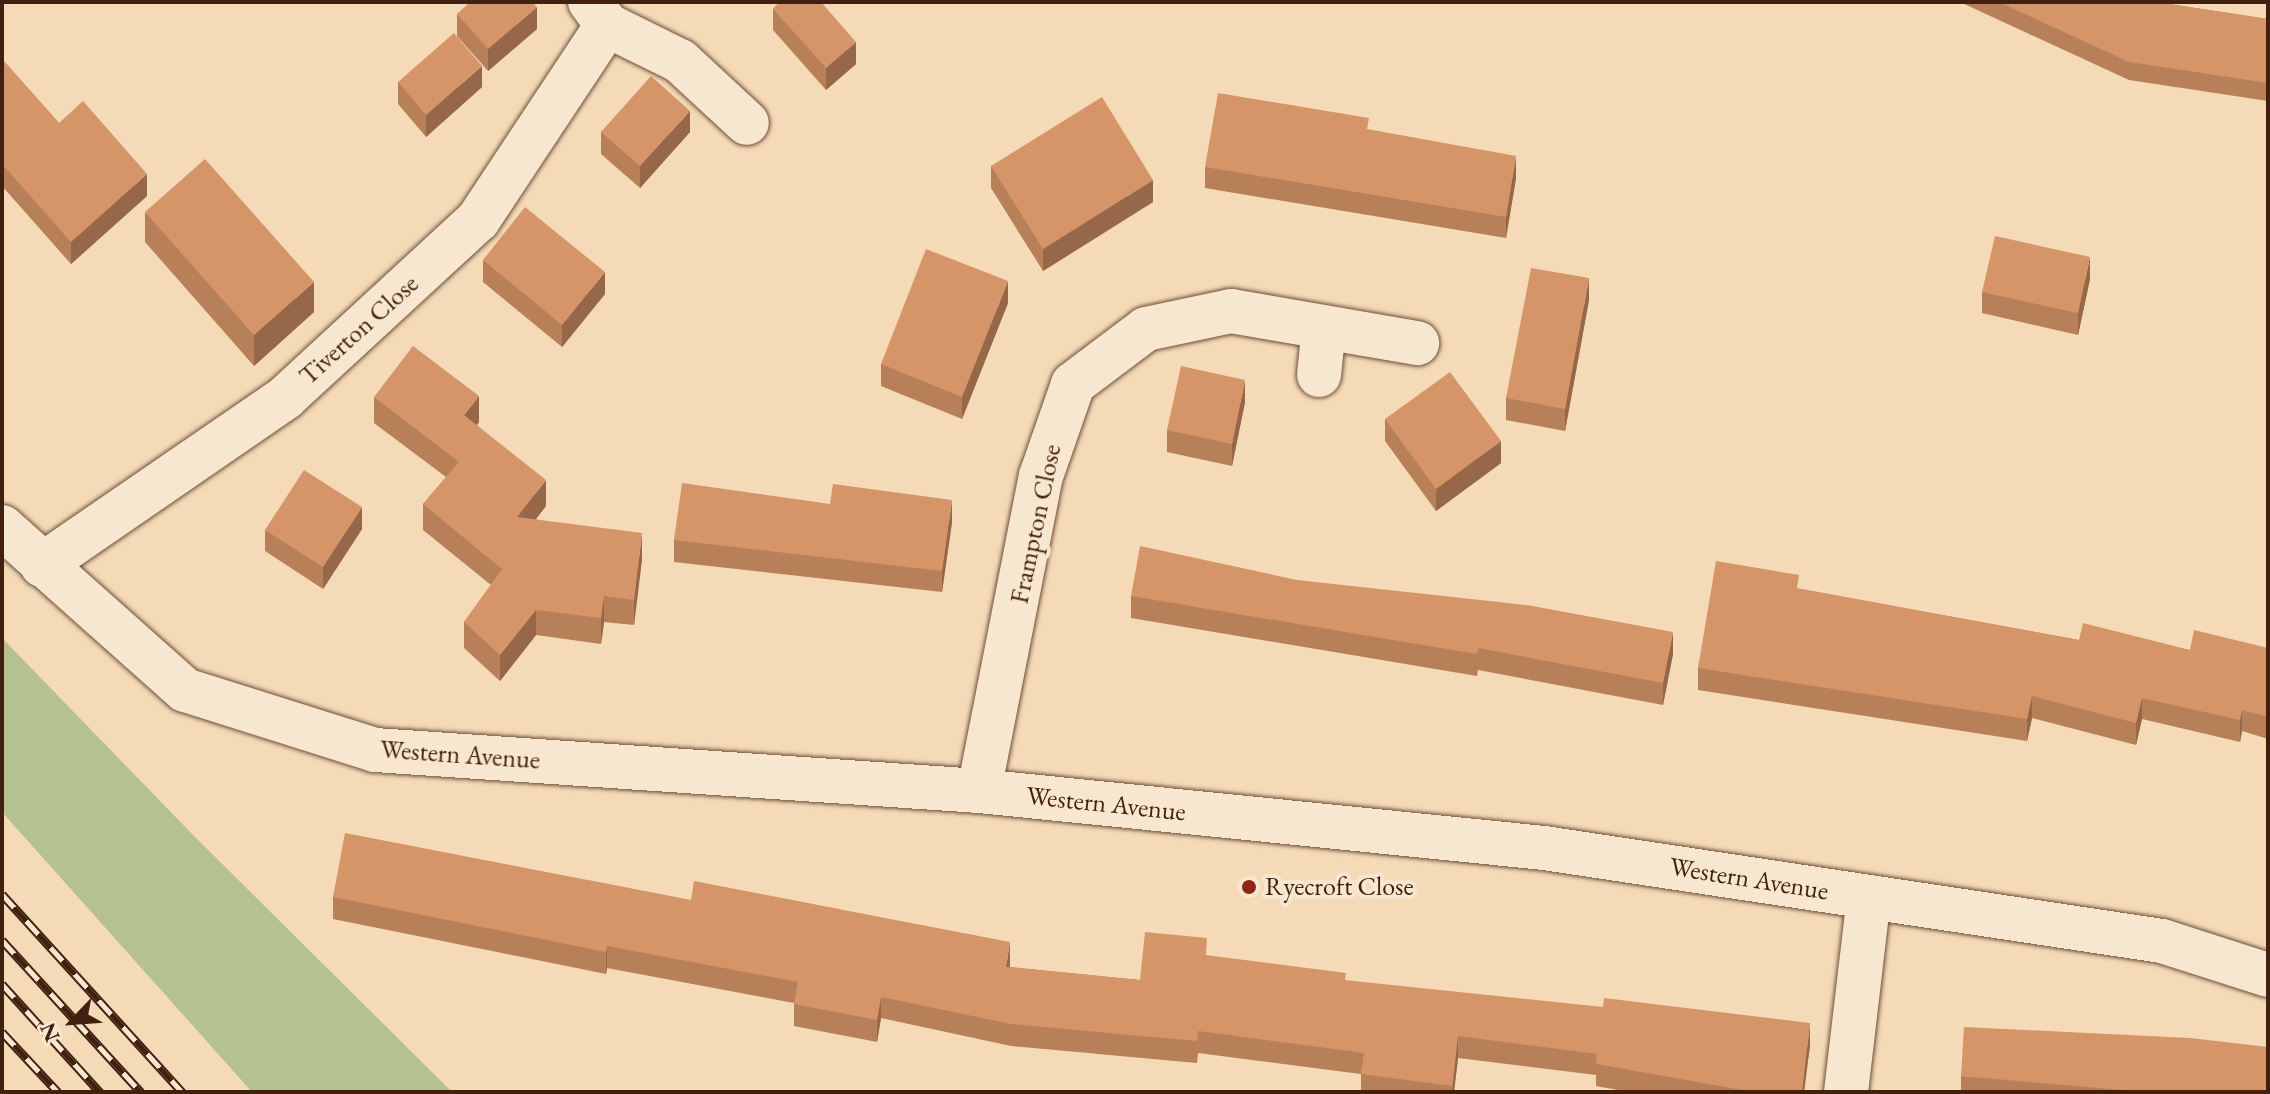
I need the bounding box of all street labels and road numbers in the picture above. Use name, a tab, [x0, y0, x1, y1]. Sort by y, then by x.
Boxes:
street label: Tiverton Close	[293, 268, 425, 392]
street label: Frampton Close	[1004, 441, 1068, 607]
street label: Western Avenue	[379, 734, 541, 776]
street label: Western Avenue	[1025, 780, 1187, 828]
street label: Western Avenue	[1667, 851, 1831, 907]

